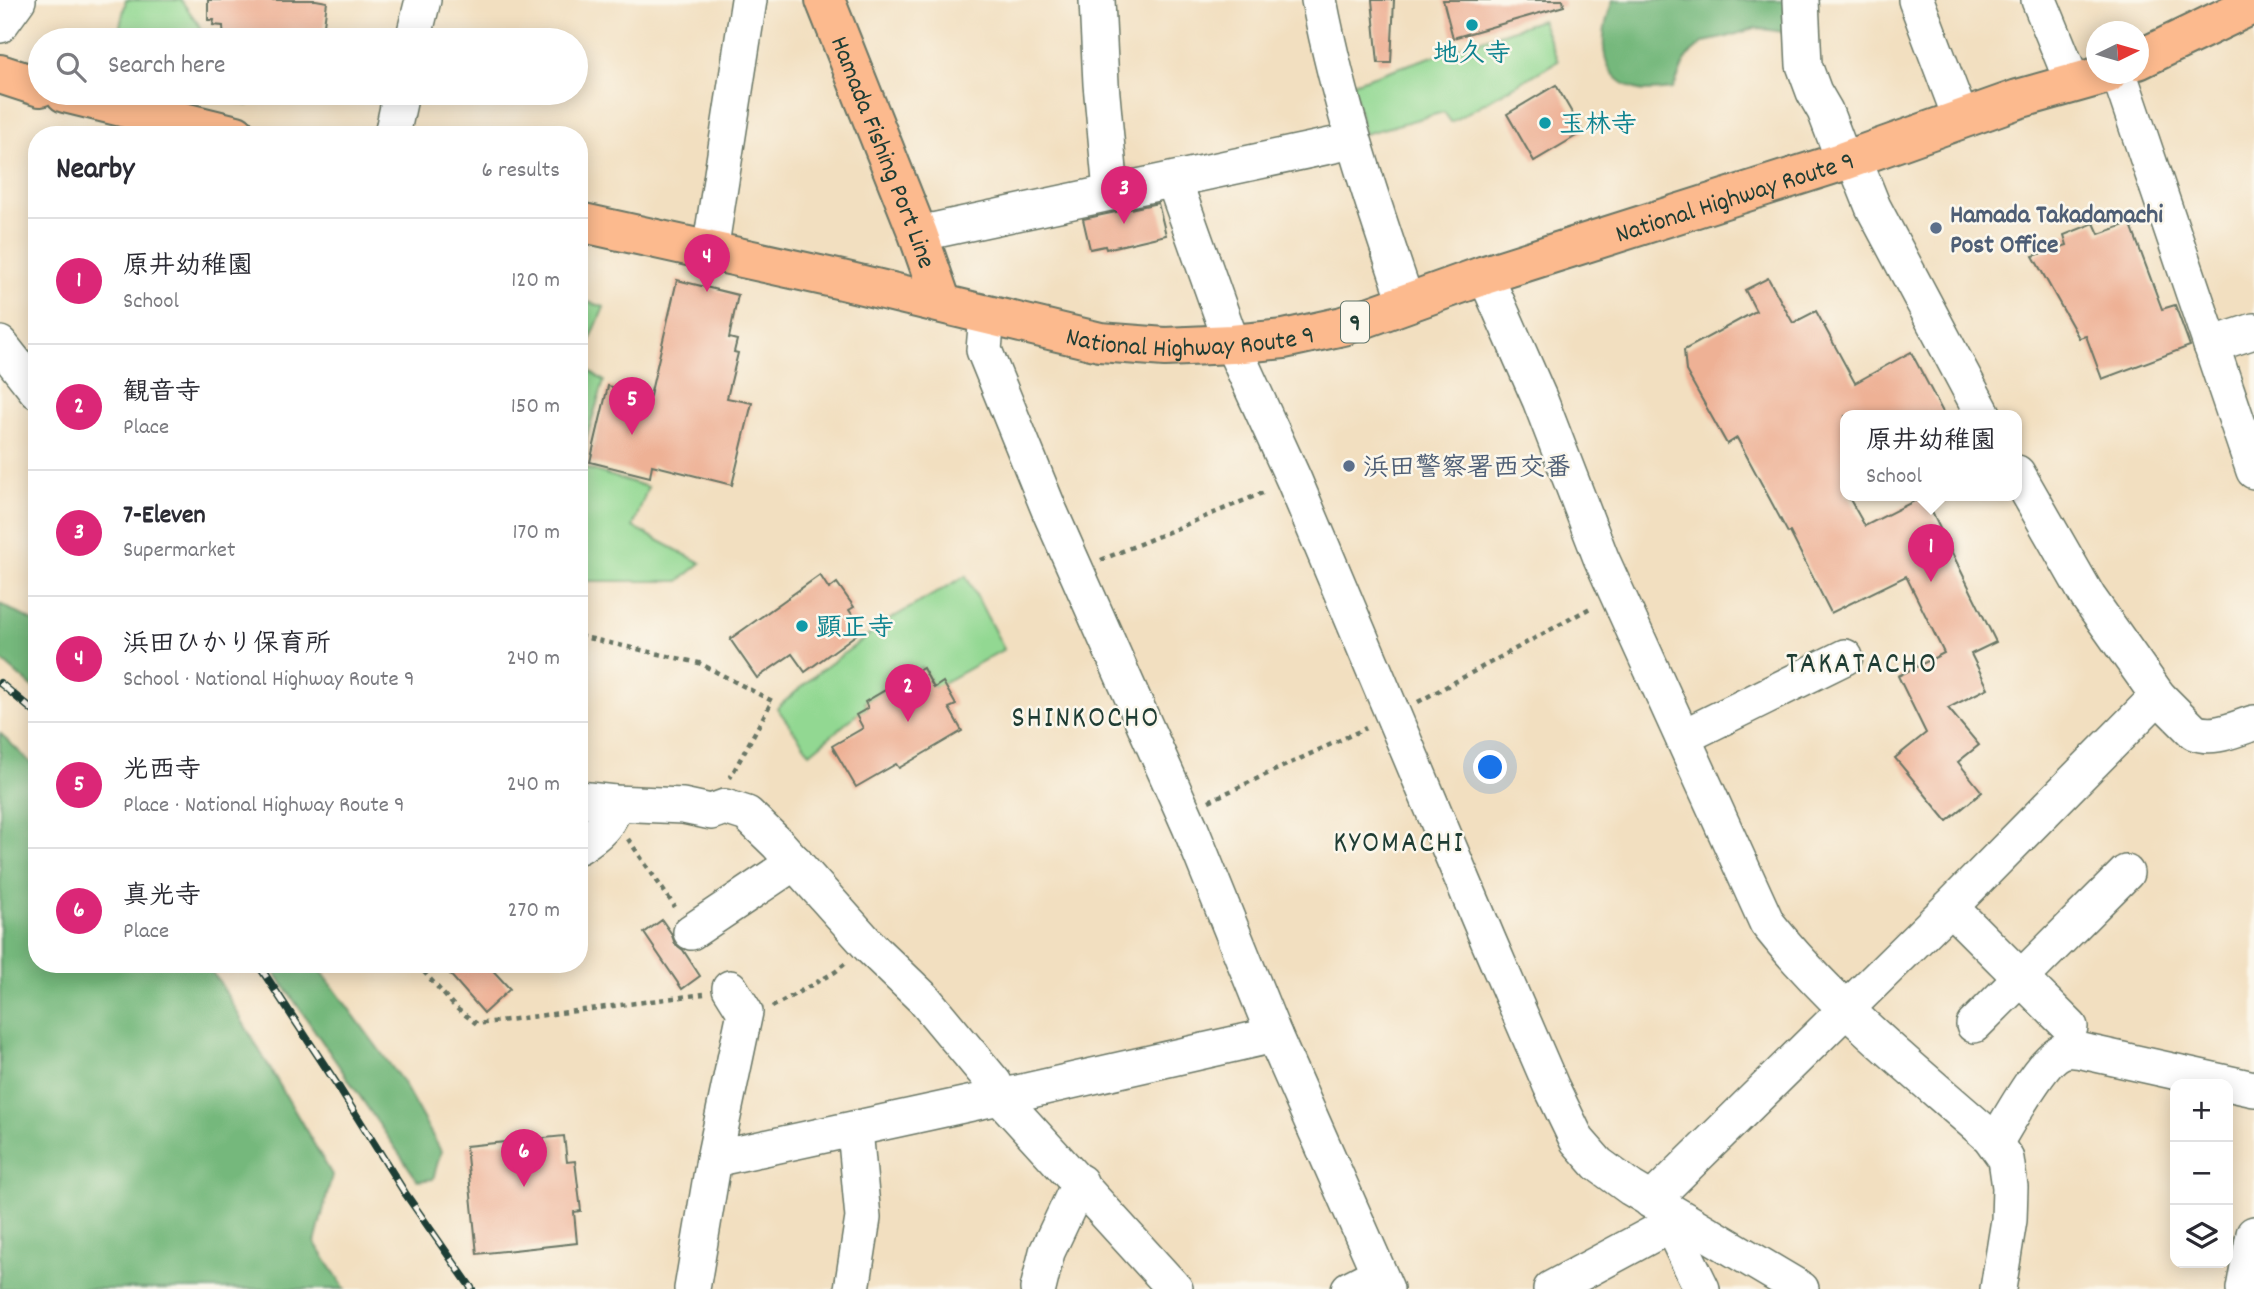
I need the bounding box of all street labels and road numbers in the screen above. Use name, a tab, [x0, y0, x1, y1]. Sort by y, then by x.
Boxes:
street label: Hamada Fishing Port Line	[819, 31, 944, 274]
street label: National Highway Route 9	[1611, 144, 1860, 254]
road number: 9	[1341, 302, 1369, 342]
street label: National Highway Route 9	[1062, 318, 1318, 369]

